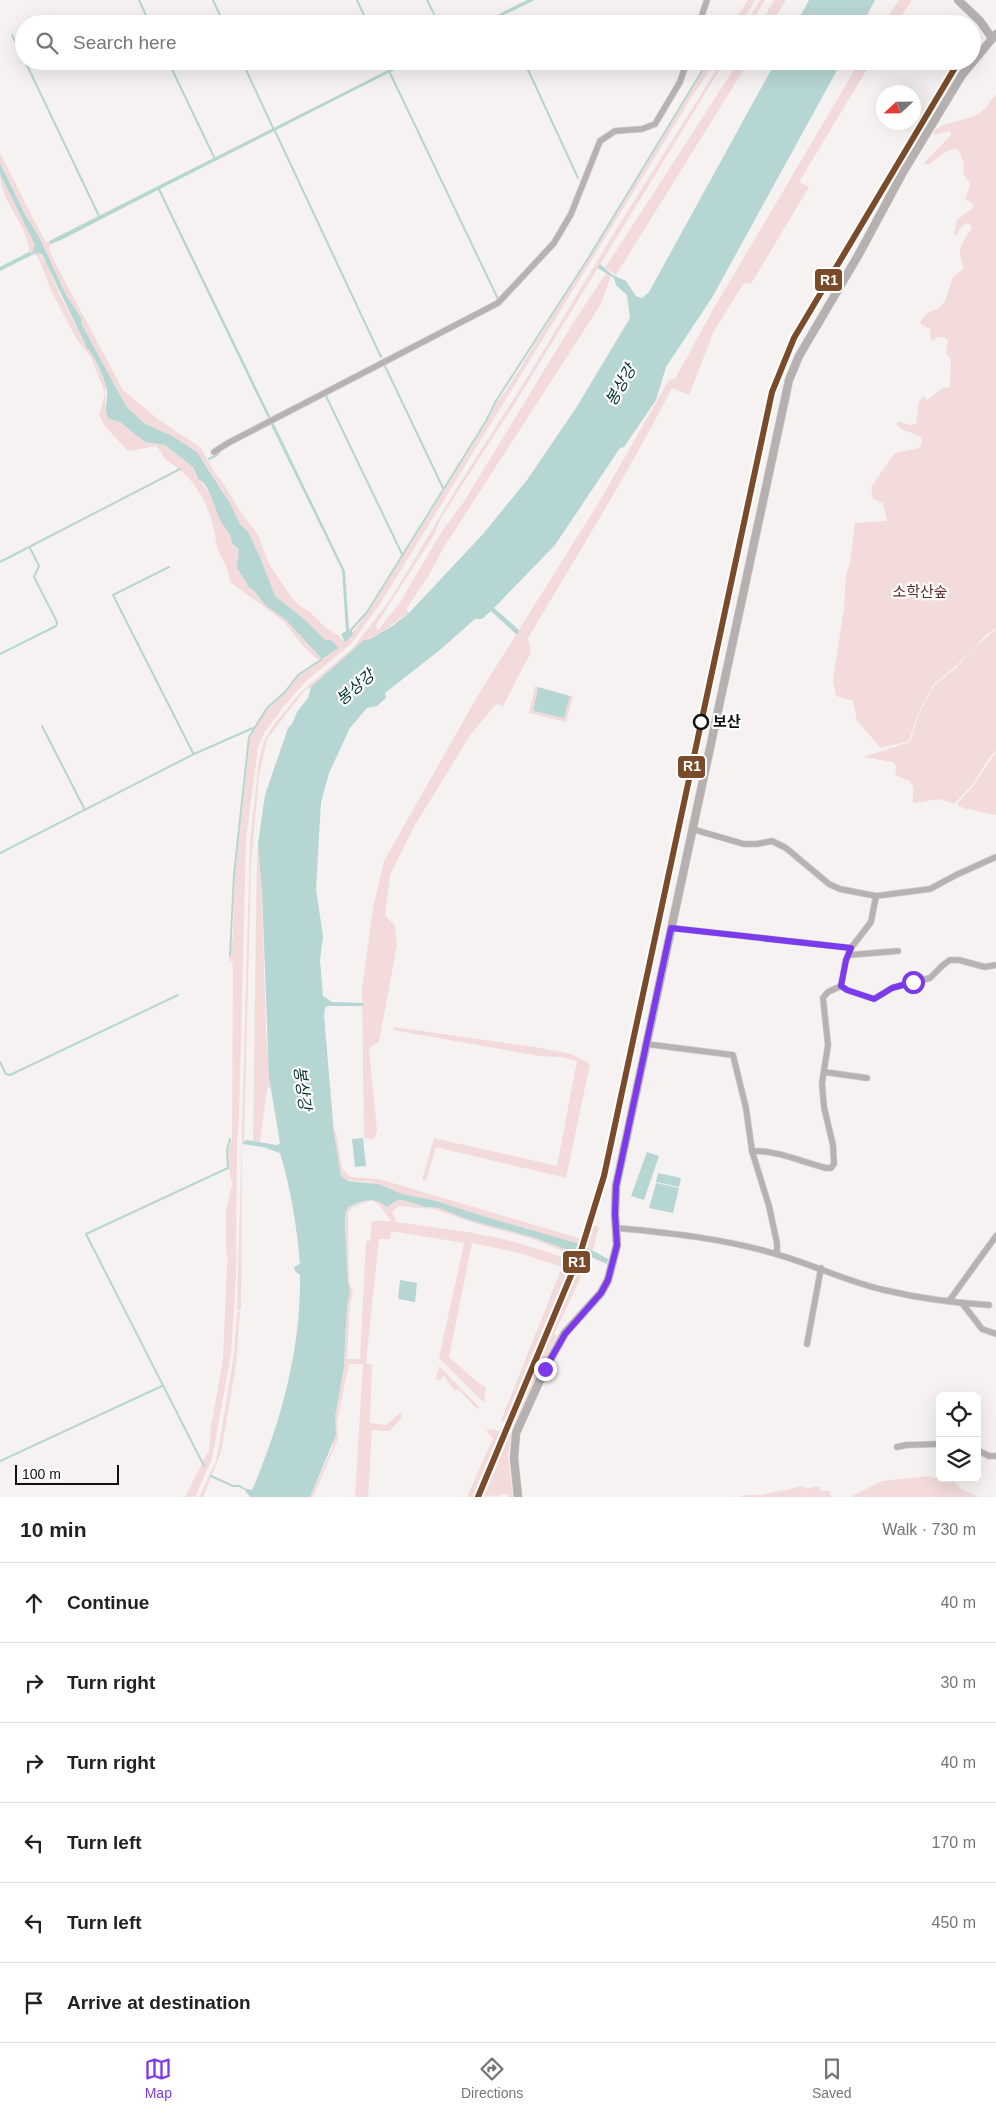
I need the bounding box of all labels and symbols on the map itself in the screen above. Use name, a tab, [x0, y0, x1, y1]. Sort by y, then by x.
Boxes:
north arrow	[876, 85, 921, 130]
line badge: R1	[814, 268, 843, 292]
text: R1	[820, 272, 838, 288]
water label: 봉상강	[602, 360, 640, 409]
park label: 소학산숲	[892, 583, 948, 600]
water label: 봉상강	[333, 665, 379, 708]
place label: 보산	[713, 713, 741, 730]
marker: 보산	[693, 714, 709, 730]
line badge: R1	[677, 755, 706, 779]
text: R1	[683, 758, 701, 774]
route start	[902, 971, 925, 994]
water label: 봉상강	[291, 1065, 314, 1113]
line badge: R1	[562, 1250, 591, 1274]
text: R1	[568, 1254, 586, 1270]
route end	[534, 1358, 557, 1381]
scale bar	[15, 1462, 119, 1485]

